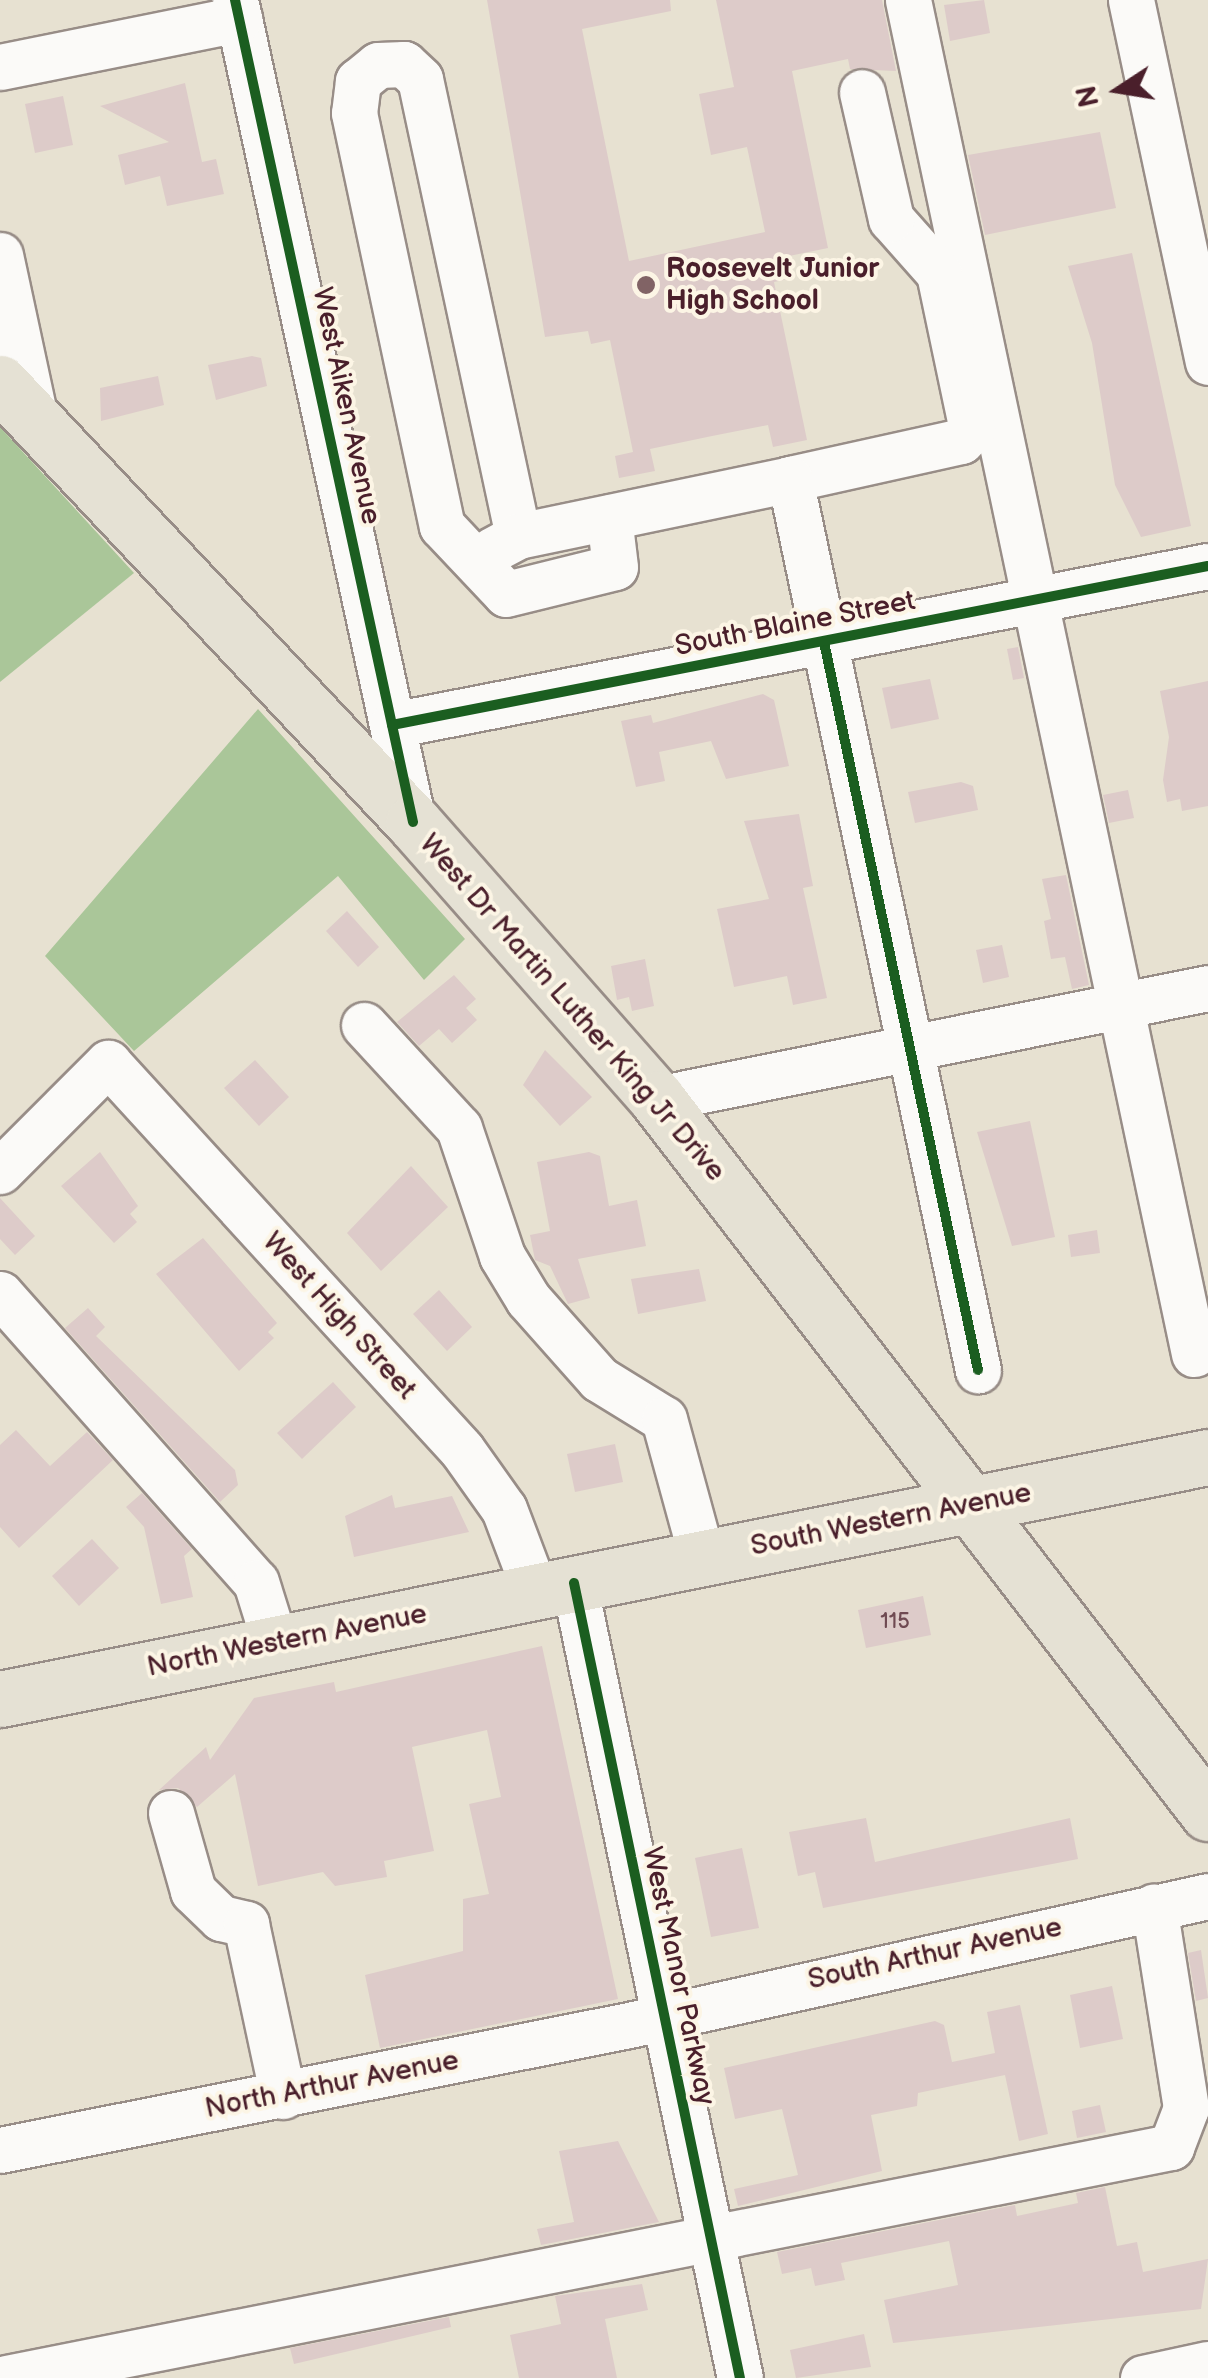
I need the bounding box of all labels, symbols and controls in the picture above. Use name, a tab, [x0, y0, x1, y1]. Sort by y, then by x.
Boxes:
north arrow	[1068, 40, 1168, 140]
text: N	[1070, 83, 1106, 110]
place label: Roosevelt Junior High School	[666, 252, 880, 318]
marker: Roosevelt Junior High School	[635, 274, 657, 296]
street label: West Aiken Avenue	[304, 284, 388, 528]
street label: South Blaine Street	[672, 584, 918, 664]
street label: West Dr Martin Luther King Jr Drive	[412, 827, 732, 1189]
street label: West High Street	[255, 1225, 423, 1407]
street label: South Western Avenue	[747, 1476, 1035, 1564]
street label: North Western Avenue	[144, 1597, 430, 1685]
house number: 115	[880, 1609, 910, 1635]
street label: West Manor Parkway	[634, 1844, 722, 2108]
street label: South Arthur Avenue	[805, 1911, 1065, 1997]
street label: North Arthur Avenue	[202, 2044, 462, 2126]

